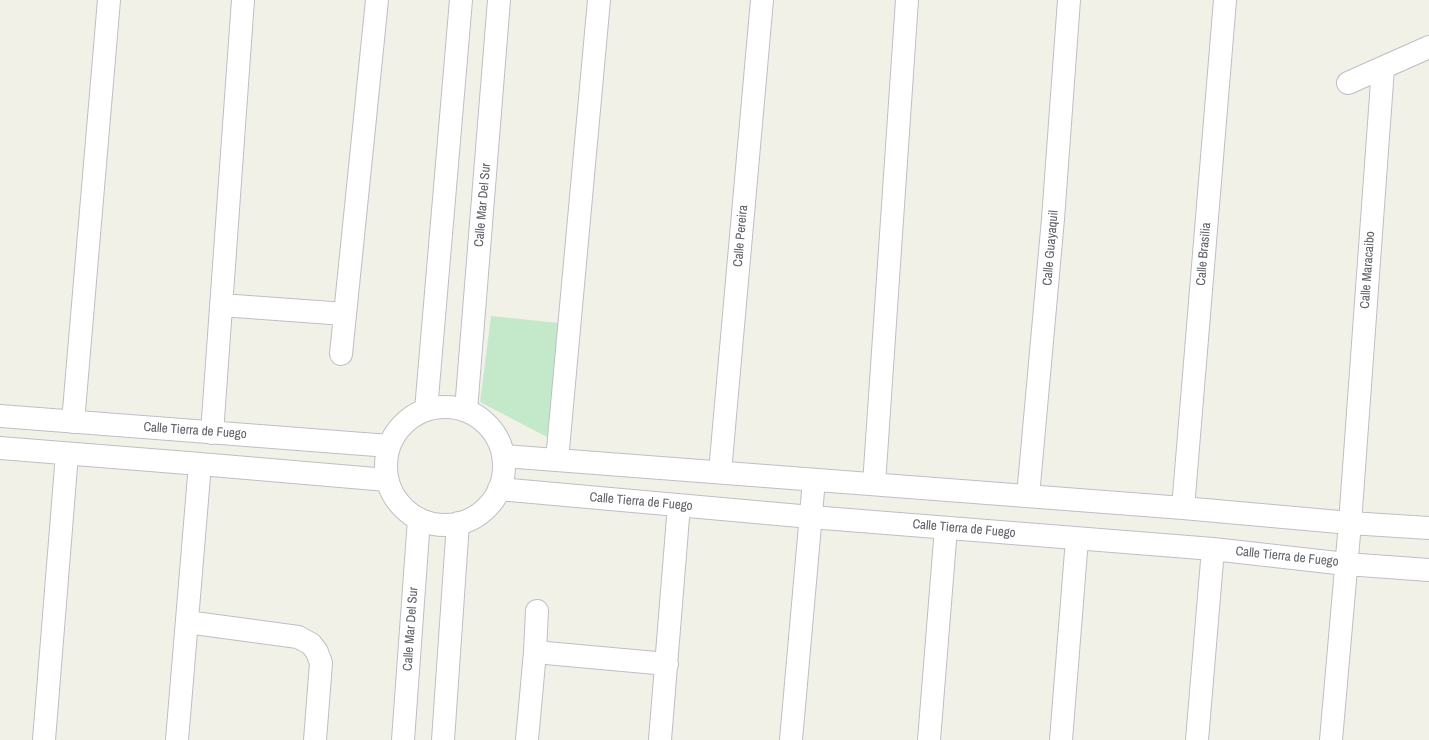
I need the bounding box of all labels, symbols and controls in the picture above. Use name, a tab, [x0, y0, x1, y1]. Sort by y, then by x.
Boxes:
street label: Calle Mar Del Sur	[472, 162, 494, 248]
street label: Calle Pereira	[731, 204, 751, 268]
street label: Calle Guayaquil	[1040, 210, 1062, 286]
street label: Calle Brasilia	[1193, 222, 1215, 286]
street label: Calle Maracaibo	[1358, 231, 1378, 309]
street label: Calle Tierra de Fuego	[143, 420, 247, 442]
street label: Calle Tierra de Fuego	[589, 490, 693, 514]
street label: Calle Tierra de Fuego	[912, 517, 1016, 541]
street label: Calle Tierra de Fuego	[1235, 544, 1339, 570]
street label: Calle Mar Del Sur	[400, 587, 422, 671]

